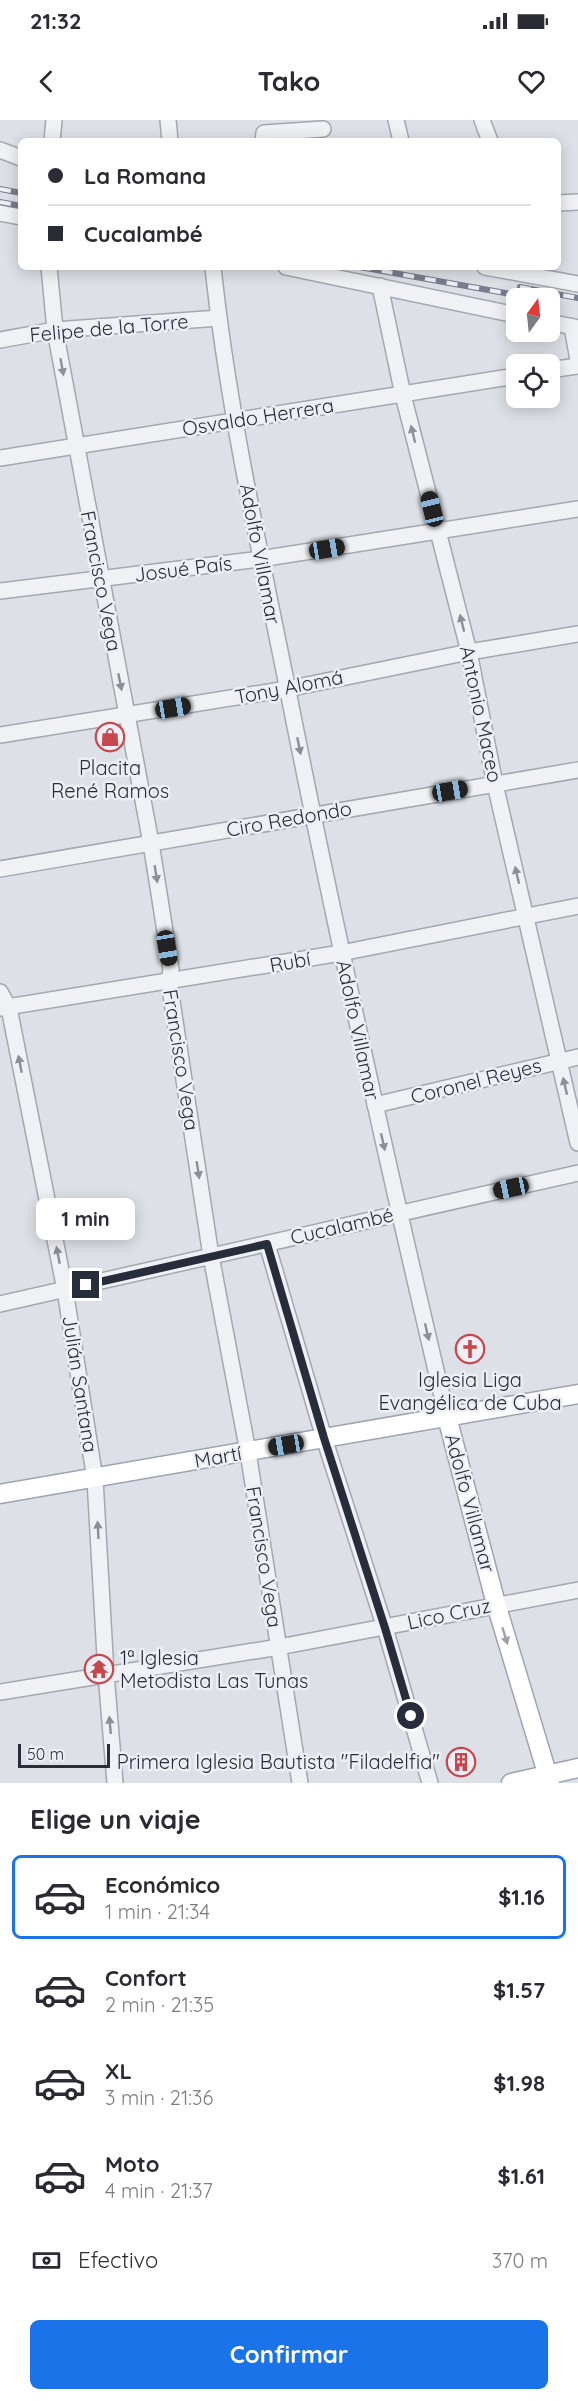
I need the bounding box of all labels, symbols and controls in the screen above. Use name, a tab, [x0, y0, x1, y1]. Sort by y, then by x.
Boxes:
text: 21:32	[30, 7, 81, 35]
text: Tako	[258, 64, 320, 98]
icon: back	[30, 65, 63, 98]
icon: heart	[515, 65, 548, 98]
text: La Romana	[84, 162, 206, 190]
text: Cucalambé	[84, 220, 203, 248]
north arrow	[506, 288, 560, 342]
map controls	[506, 288, 560, 408]
street label: Felipe de la Torre	[29, 308, 189, 347]
button: locate	[506, 354, 560, 408]
one-way arrow	[58, 357, 67, 376]
street label: Osvaldo Herrera	[180, 392, 335, 441]
one-way arrow	[408, 425, 418, 444]
street label: Adolfo Villamar	[235, 481, 286, 627]
car	[419, 489, 445, 529]
street label: Francisco Vega	[76, 508, 127, 653]
car	[308, 537, 346, 561]
street label: Josué País	[132, 550, 233, 587]
one-way arrow	[456, 614, 466, 633]
street label: Antonio Maceo	[455, 643, 508, 784]
street label: Tony Alomá	[233, 664, 345, 709]
one-way arrow	[116, 673, 125, 692]
car	[154, 696, 192, 720]
shop icon: Placita René Ramos	[94, 721, 126, 753]
one-way arrow	[294, 737, 303, 756]
place label: Placita René Ramos	[51, 755, 169, 803]
car	[431, 779, 469, 803]
street label: Ciro Redondo	[224, 795, 353, 842]
one-way arrow	[151, 865, 160, 884]
one-way arrow	[511, 866, 521, 885]
car	[155, 929, 179, 967]
street label: Rubí	[268, 946, 313, 977]
street label: Adolfo Villamar	[331, 958, 386, 1103]
street label: Francisco Vega	[158, 987, 205, 1132]
street label: Coronel Reyes	[408, 1052, 544, 1109]
one-way arrow	[15, 1054, 24, 1073]
one-way arrow	[560, 1077, 570, 1095]
one-way arrow	[379, 1133, 388, 1152]
one-way arrow	[194, 1161, 203, 1180]
car	[492, 1175, 530, 1201]
callout: 1 min	[36, 1198, 136, 1240]
street label: Cucalambé	[288, 1201, 396, 1250]
text: 1 min	[61, 1206, 110, 1231]
one-way arrow	[53, 1246, 62, 1265]
route end	[72, 1271, 99, 1298]
street label: Julián Santana	[57, 1314, 104, 1454]
one-way arrow	[423, 1323, 433, 1342]
church icon: Iglesia Liga Evangélica de Cuba	[454, 1333, 486, 1365]
place label: Iglesia Liga Evangélica de Cuba	[378, 1367, 562, 1415]
street label: Adolfo Villamar	[440, 1431, 501, 1575]
car	[267, 1433, 305, 1457]
street label: Martí	[192, 1440, 244, 1473]
street label: Francisco Vega	[241, 1484, 288, 1629]
one-way arrow	[93, 1521, 103, 1540]
street label: Lico Cruz	[405, 1592, 493, 1635]
one-way arrow	[501, 1627, 510, 1645]
place label: 1ª Iglesia Metodista Las Tunas	[120, 1645, 308, 1693]
temple icon: 1ª Iglesia Metodista Las Tunas	[83, 1653, 115, 1685]
route start	[397, 1702, 424, 1729]
one-way arrow	[105, 1715, 115, 1734]
scale bar	[18, 1741, 110, 1768]
text: 50 m	[27, 1744, 64, 1764]
building icon: Primera Iglesia Bautista "Filadelfia"	[445, 1746, 477, 1778]
place label: Primera Iglesia Bautista "Filadelfia"	[117, 1749, 440, 1774]
text: Elige un viaje	[30, 1802, 201, 1836]
icon: car	[33, 1870, 87, 1924]
text: Económico	[105, 1871, 220, 1899]
text: $1.16	[498, 1883, 545, 1911]
text: 1 min · 21:34	[105, 1899, 210, 1924]
icon: car	[33, 1963, 87, 2017]
text: Confort	[105, 1964, 187, 1992]
text: $1.57	[493, 1976, 545, 2004]
text: 2 min · 21:35	[105, 1992, 214, 2017]
icon: car	[33, 2056, 87, 2110]
text: XL	[105, 2057, 132, 2085]
text: $1.98	[493, 2069, 545, 2097]
text: 3 min · 21:36	[105, 2085, 213, 2110]
icon: car	[33, 2149, 87, 2203]
text: Moto	[105, 2150, 159, 2178]
text: $1.61	[498, 2162, 545, 2190]
text: 4 min · 21:37	[105, 2178, 213, 2203]
icon: cash	[30, 2244, 63, 2277]
text: Efectivo	[78, 2246, 158, 2274]
text: 370 m	[492, 2248, 548, 2273]
button: Confirmar	[30, 2320, 548, 2389]

